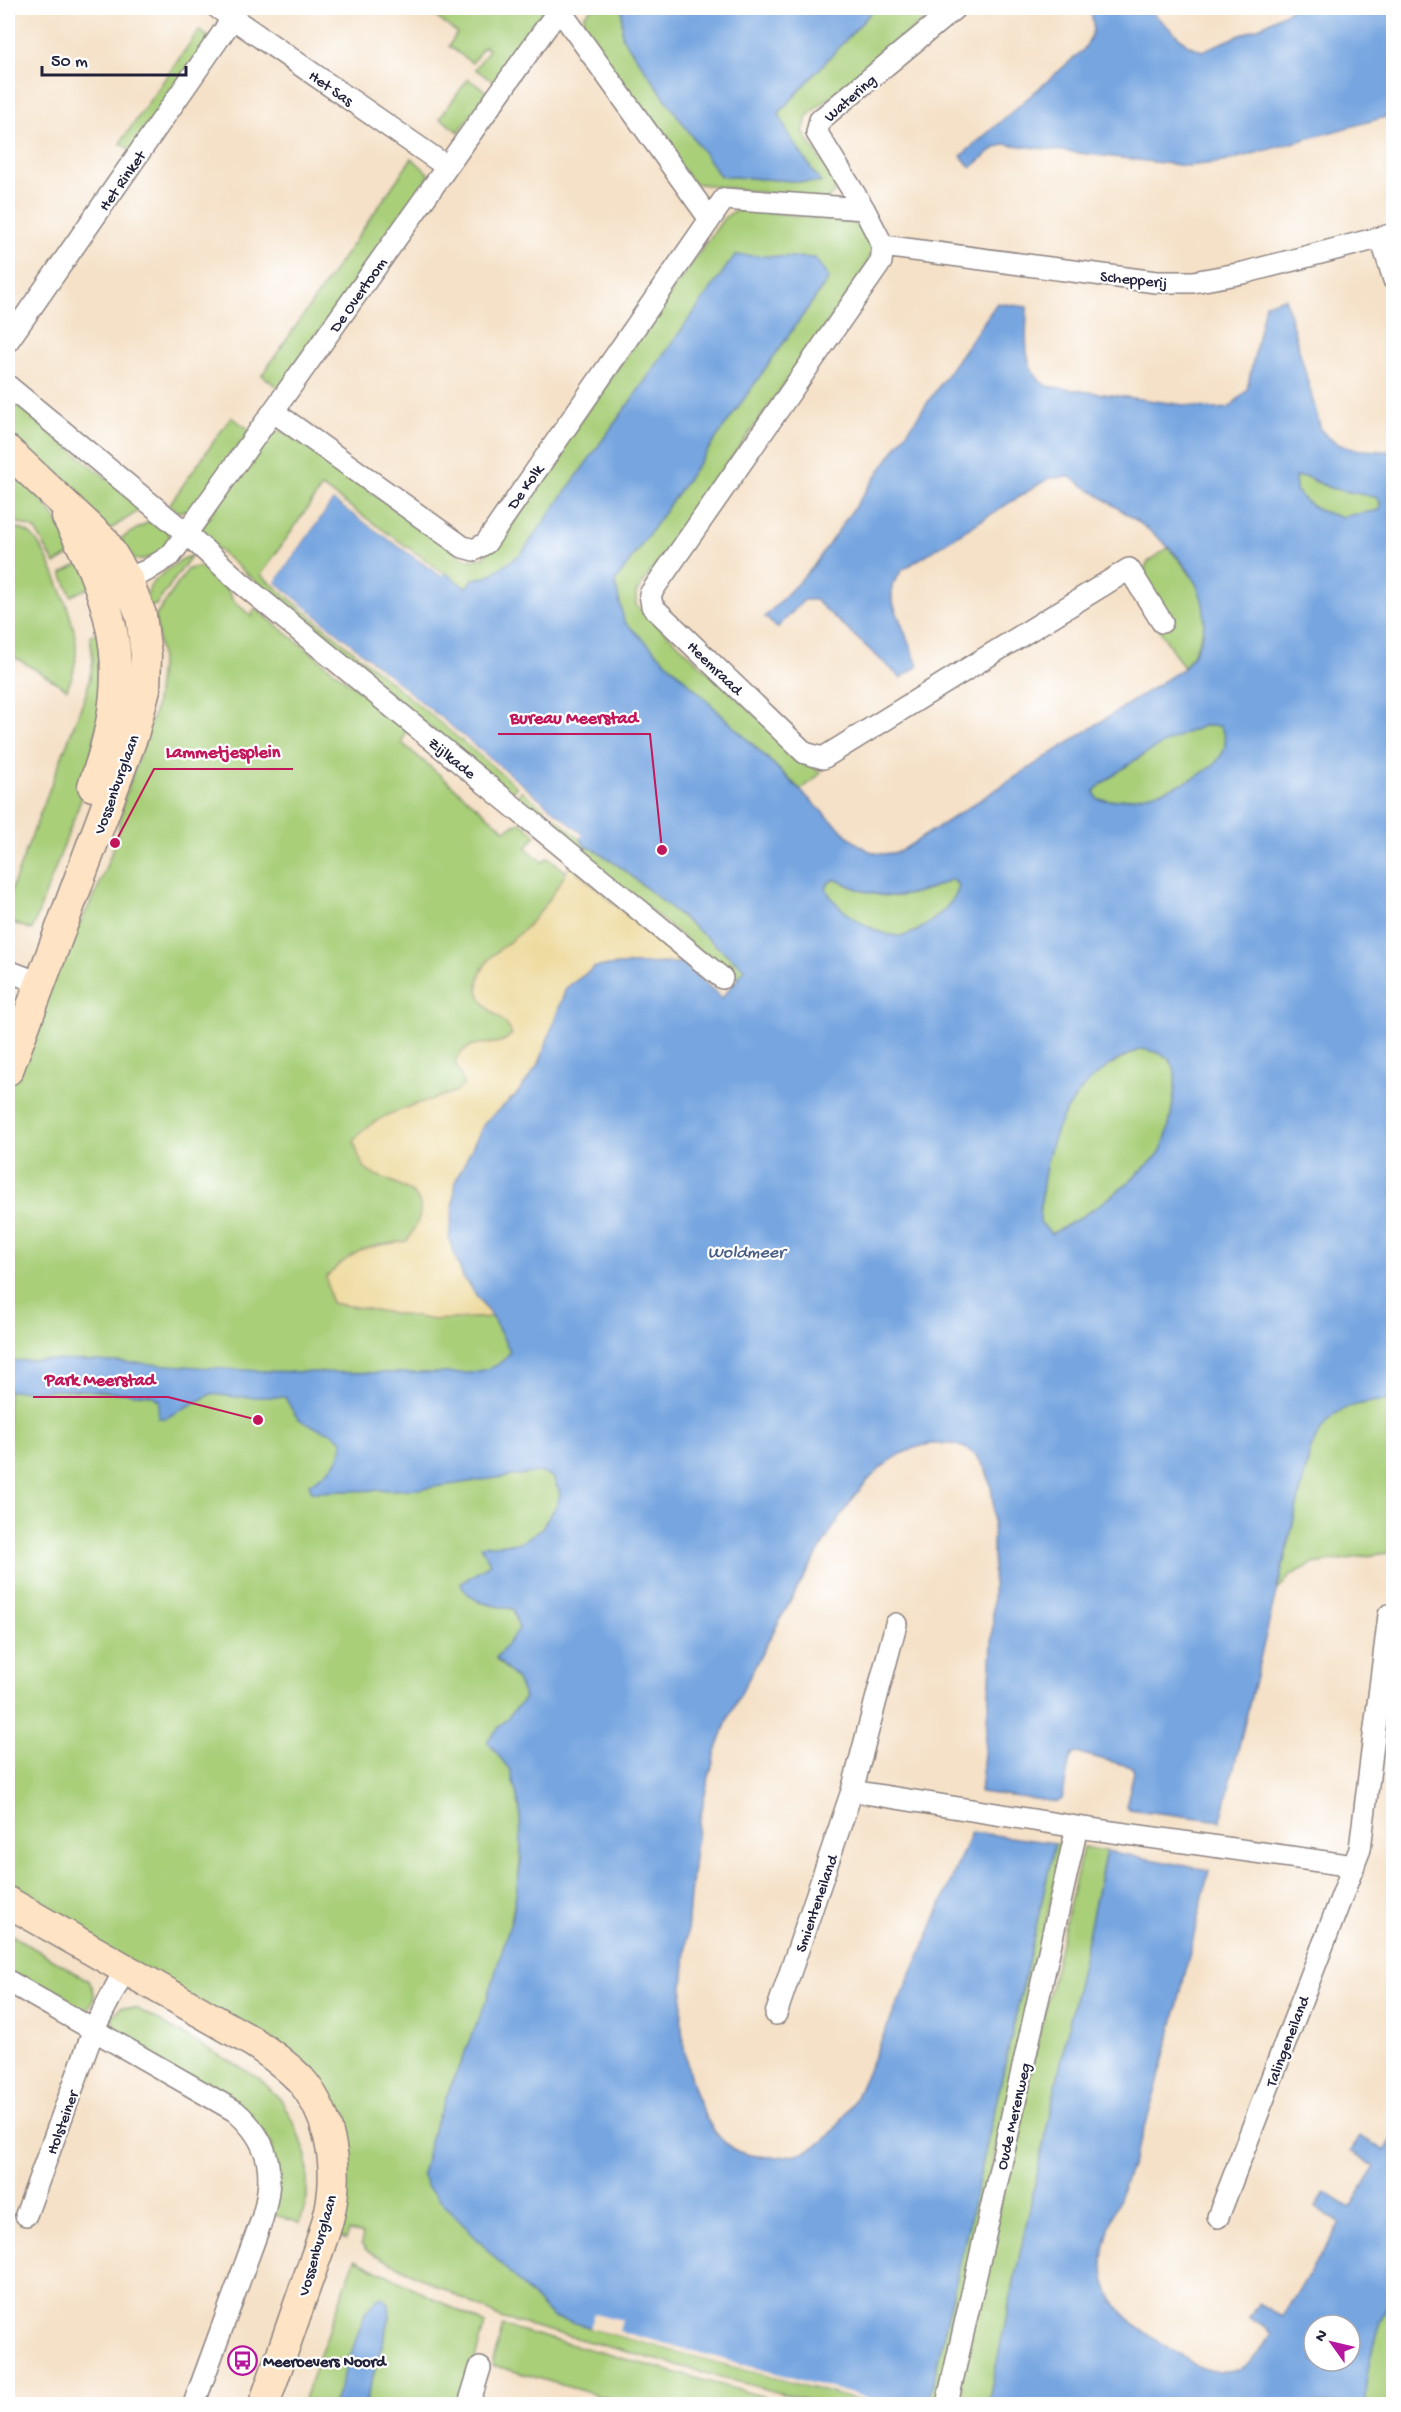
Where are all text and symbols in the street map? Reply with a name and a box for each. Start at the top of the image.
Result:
scale bar [42,39,186,77]
text: 50 m [51,52,88,73]
street label: Het Sas [304,68,357,113]
street label: Watering [821,72,881,128]
street label: Het Rinket [96,147,152,216]
street label: De Overtoom [326,254,393,338]
street label: Schepperij [1099,269,1168,294]
street label: De Kolk [504,460,550,515]
street label: Heemraad [682,638,746,702]
callout: Bureau Meerstad [498,698,650,734]
text: Bureau Meerstad [509,709,640,730]
street label: Vossenburglaan [91,732,145,838]
callout: Lammetjesplein [154,733,293,769]
street label: Zijlkade [423,735,479,785]
text: Lammetjesplein [166,743,281,764]
water label: Woldmeer [708,1243,788,1264]
callout: Park Meerstad [33,1361,168,1397]
text: Park Meerstad [44,1371,158,1392]
street label: Smienteneiland [793,1851,844,1955]
street label: Talingeneiland [1263,1993,1316,2091]
street label: Oude Merenweg [994,2061,1037,2172]
street label: Holsteiner [44,2087,85,2158]
street label: Vossenburglaan [296,2193,343,2300]
north arrow [1302,2313,1362,2373]
text: N [1312,2326,1334,2346]
bus stop icon: Meeroevers Noord [226,2344,258,2376]
place label: Meeroevers Noord [263,2354,387,2373]

